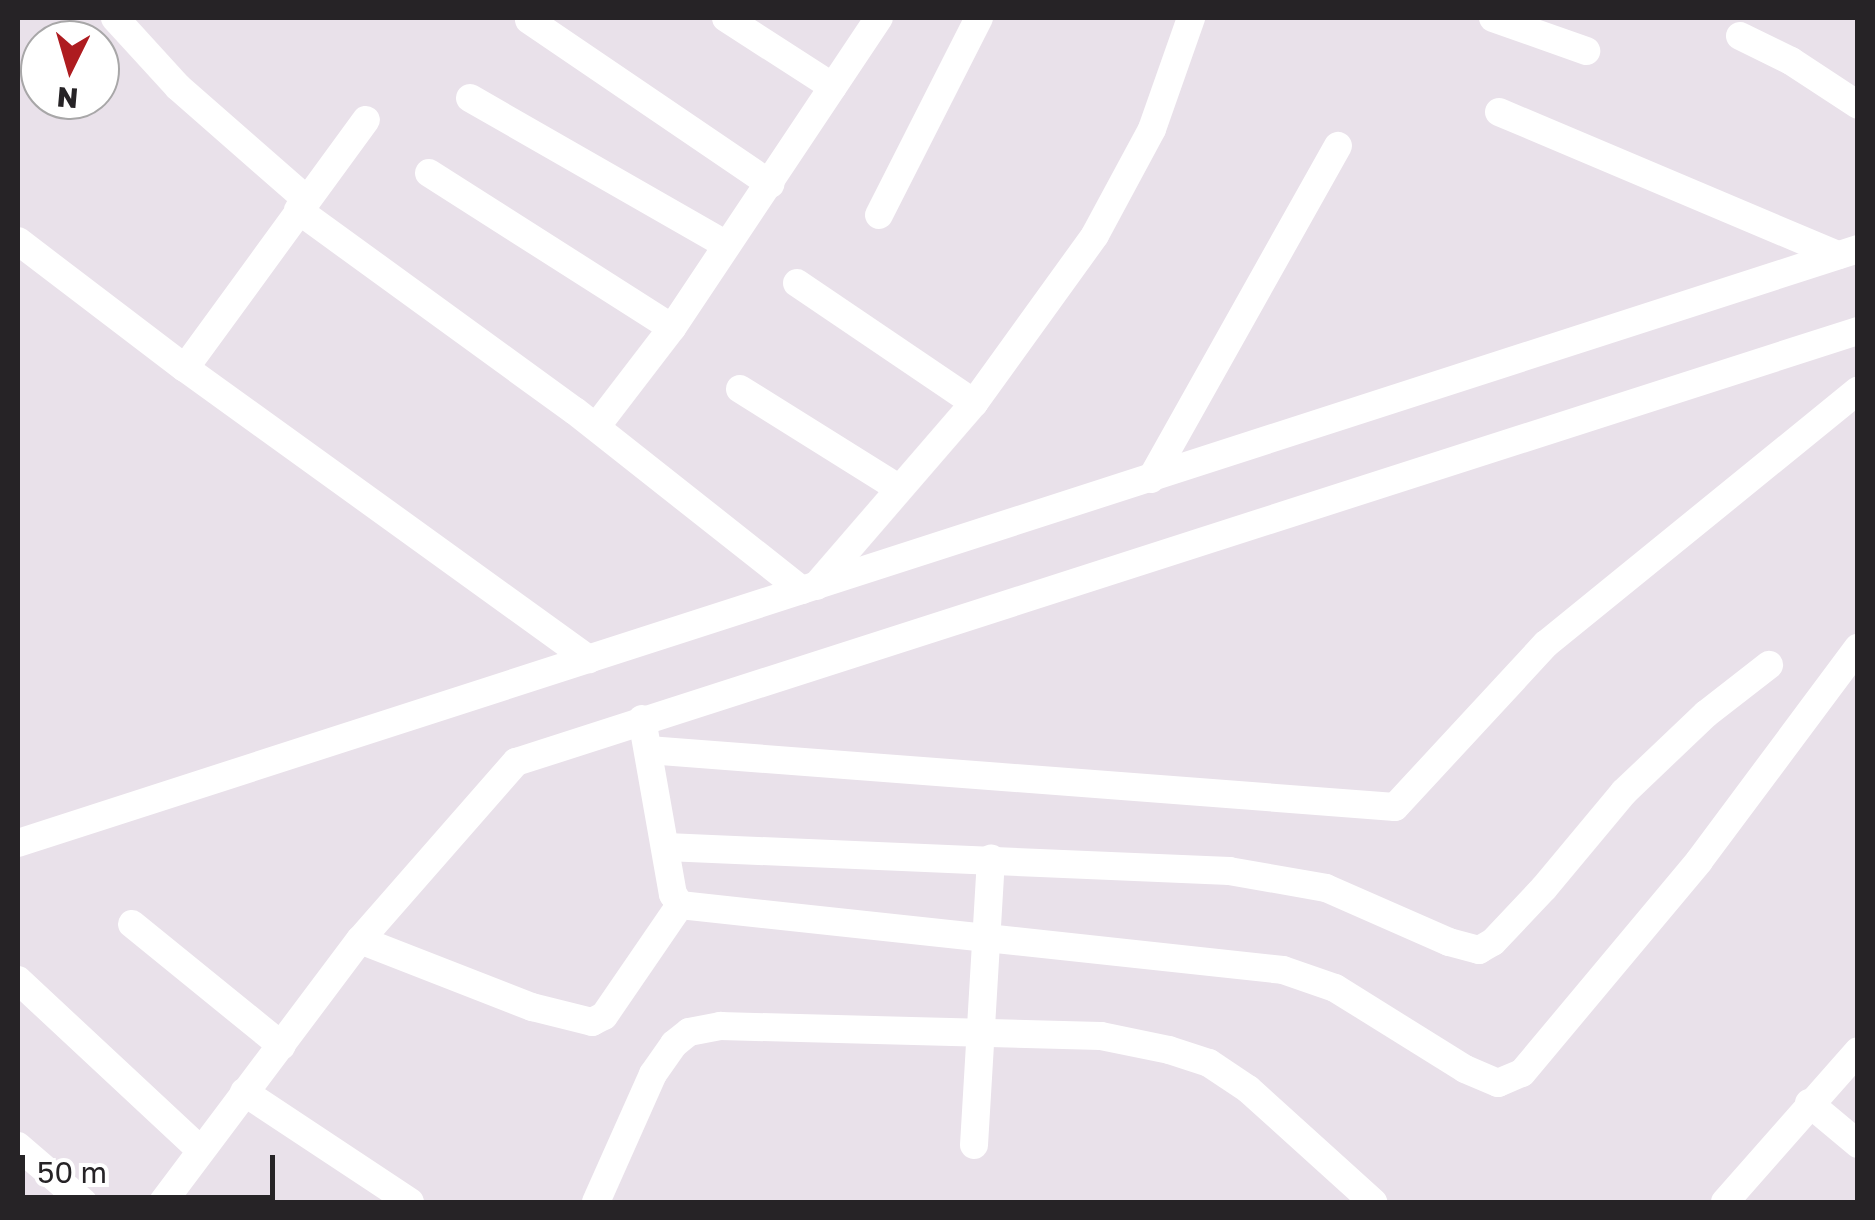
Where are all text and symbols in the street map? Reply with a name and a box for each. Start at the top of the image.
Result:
north arrow [20,20,120,120]
text: N [55,81,80,116]
scale bar [25,1135,280,1197]
text: 50 m [37,1154,107,1190]

